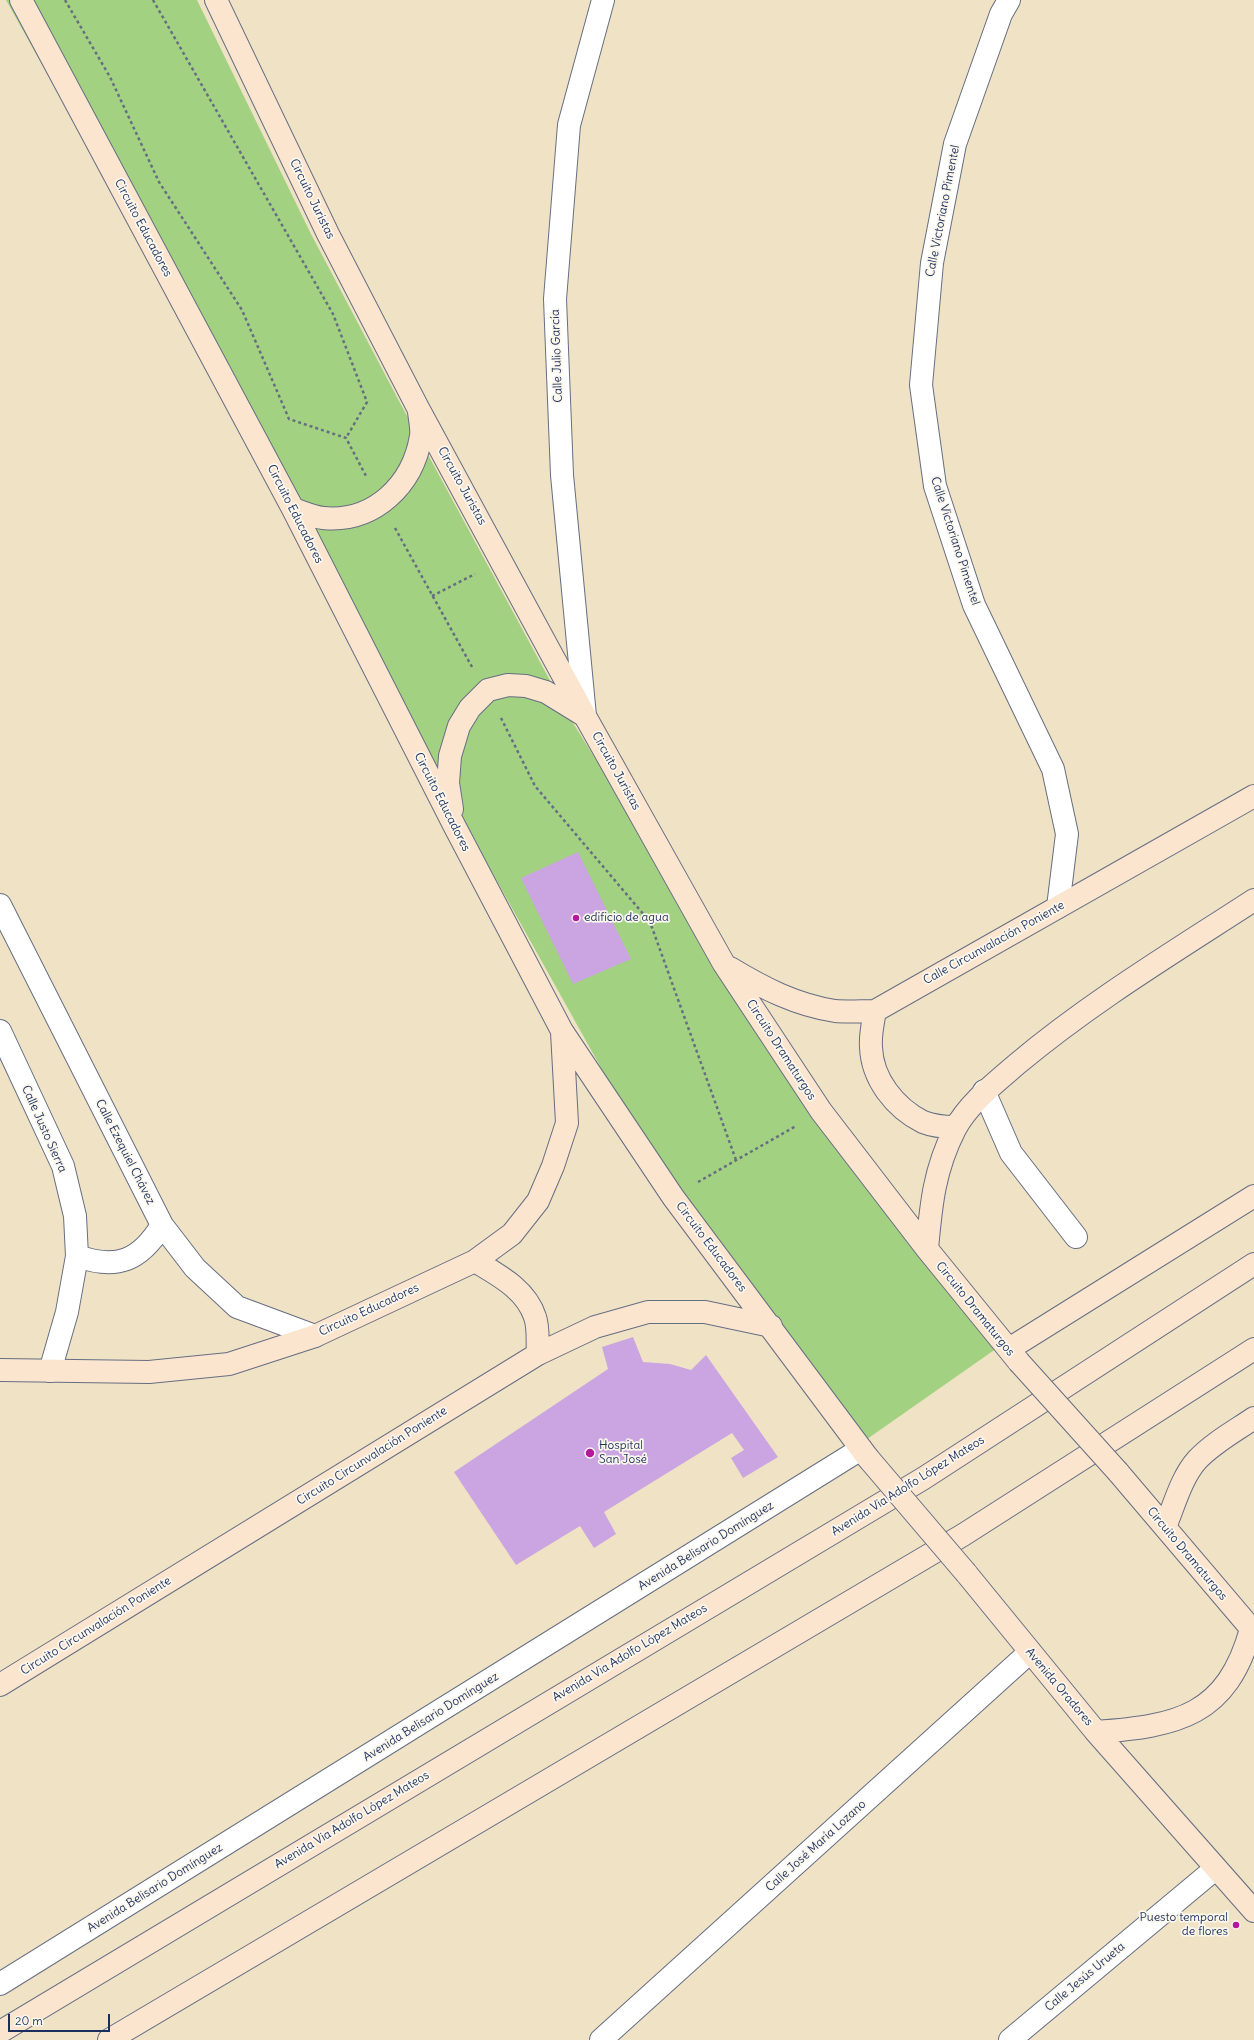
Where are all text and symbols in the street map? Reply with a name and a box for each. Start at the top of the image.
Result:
street label: Calle Victoriano Pimentel [923,144,963,278]
street label: Circuito Juristas [286,157,338,241]
street label: Circuito Educadores [111,177,175,279]
street label: Calle Julio García [548,309,566,403]
street label: Circuito Juristas [435,444,489,528]
street label: Circuito Educadores [264,462,326,566]
street label: Calle Victoriano Pimentel [927,475,983,607]
street label: Circuito Juristas [589,729,643,813]
street label: Circuito Educadores [411,750,473,854]
street label: Calle Circunvalación Poniente [921,898,1067,988]
place label: edificio de agua [584,911,669,925]
marker: edificio de agua [571,913,581,923]
street label: Circuito Dramaturgos [743,997,819,1103]
street label: Calle Justo Sierra [18,1083,70,1175]
street label: Calle Ezequiel Chávez [92,1097,158,1207]
street label: Circuito Educadores [673,1199,749,1295]
street label: Circuito Dramaturgos [933,1259,1017,1359]
street label: Circuito Educadores [317,1280,421,1340]
street label: Circuito Circunvalación Poniente [294,1404,450,1508]
street label: Avenida Via Adolfo López Mateos [829,1433,987,1539]
place label: Hospital San José [599,1439,647,1467]
marker: Hospital San José [584,1447,596,1459]
street label: Avenida Belisario Domínguez [636,1498,776,1594]
street label: Circuito Dramaturgos [1144,1505,1230,1603]
street label: Circuito Circunvalación Poniente [18,1574,174,1678]
street label: Avenida Via Adolfo López Mateos [550,1601,710,1705]
street label: Avenida Oradores [1022,1645,1096,1729]
street label: Avenida Belisario Domínguez [361,1669,501,1765]
street label: Avenida Via Adolfo López Mateos [272,1768,432,1872]
street label: Calle José María Lozano [763,1797,869,1895]
street label: Avenida Belisario Domínguez [85,1840,225,1936]
place label: Puesto temporal de flores [1139,1911,1228,1939]
marker: Puesto temporal de flores [1231,1920,1241,1930]
street label: Calle Jesús Urueta [1042,1939,1128,2015]
scale bar [10,2006,112,2032]
text: 20 m [15,2013,43,2028]

